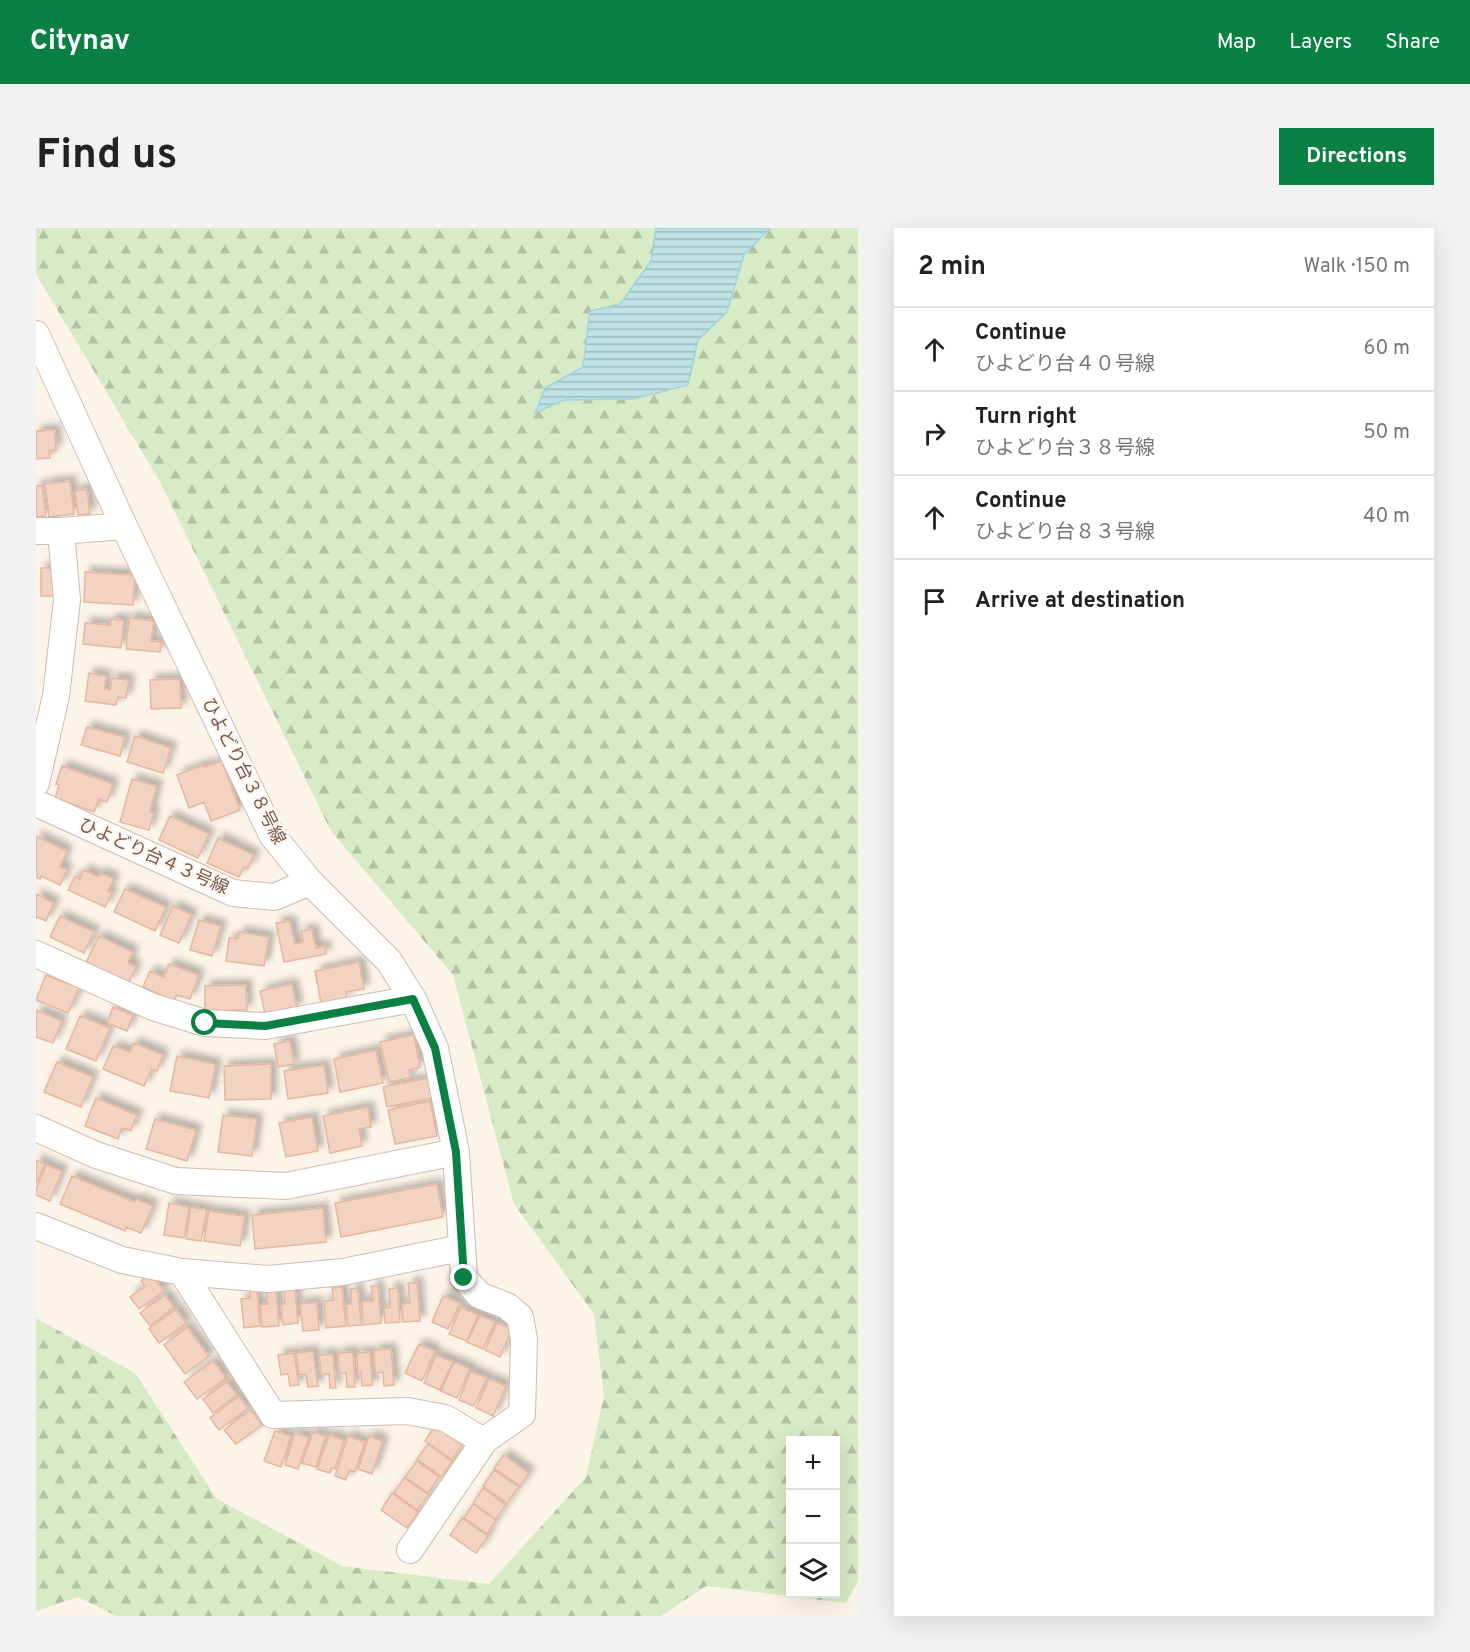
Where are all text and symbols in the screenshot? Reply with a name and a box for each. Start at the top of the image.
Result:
text: Citynav [30,24,130,60]
text: Map [1217,29,1256,56]
text: Layers [1289,29,1352,56]
text: Share [1385,29,1440,56]
button: Directions [1279,128,1434,185]
text: Find us [36,130,177,183]
text: 2 min [918,251,986,284]
text: Walk · 150 m [1304,254,1410,280]
text: Continue [975,320,1066,347]
icon: ahead [918,333,951,366]
text: 60 m [1364,336,1410,362]
text: ひよどり台４０号線 [975,352,1155,378]
text: Turn right [975,404,1077,431]
icon: right [918,417,951,450]
text: 50 m [1363,420,1410,446]
text: ひよどり台３８号線 [975,436,1155,462]
text: Continue [975,488,1066,515]
icon: ahead [918,501,951,534]
text: 40 m [1363,504,1410,530]
text: ひよどり台８３号線 [975,520,1155,546]
icon: arrive [918,585,951,618]
text: Arrive at destination [975,588,1185,615]
street label: ひよどり台３８号線 [196,694,290,849]
street label: ひよどり台４３号線 [75,814,232,901]
route start [191,1009,217,1035]
route end [450,1264,476,1290]
map controls [786,1436,840,1598]
button: + [786,1436,840,1490]
button: − [786,1490,840,1544]
button: layers [786,1544,840,1598]

